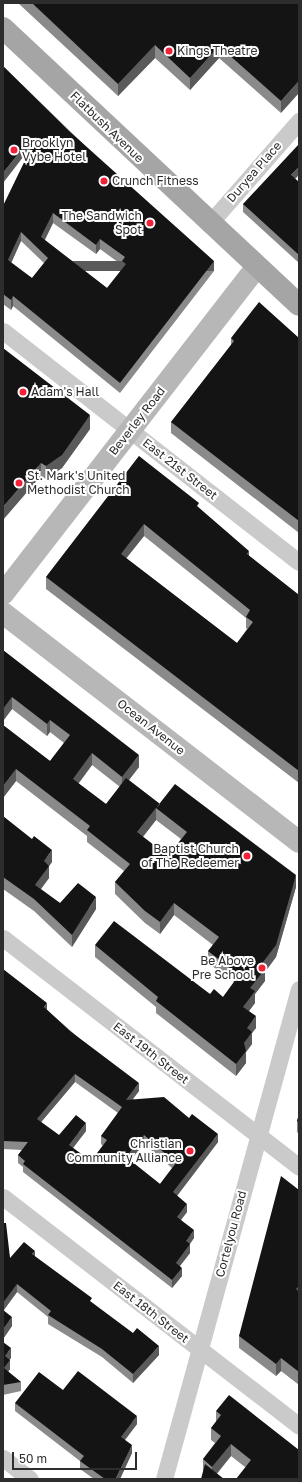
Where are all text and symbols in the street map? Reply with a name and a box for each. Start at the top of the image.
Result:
place label: Kings Theatre [177,44,257,58]
marker: Kings Theatre [164,46,174,56]
street label: Flatbush Avenue [67,88,147,166]
place label: Brooklyn Vybe Hotel [22,136,86,164]
street label: Duryea Place [224,139,284,205]
marker: Brooklyn Vybe Hotel [9,145,19,155]
place label: Crunch Fitness [112,174,199,188]
marker: Crunch Fitness [99,176,109,186]
place label: The Sandwich Spot [61,209,142,237]
marker: The Sandwich Spot [145,218,155,228]
street label: Beverley Road [106,384,168,458]
place label: Adam's Hall [31,385,99,399]
marker: Adam's Hall [18,387,28,397]
street label: East 21st Street [140,435,220,503]
place label: St. Mark's United Methodist Church [27,469,130,497]
marker: St. Mark's United Methodist Church [14,478,24,488]
street label: Ocean Avenue [114,696,188,758]
place label: Baptist Church of The Redeemer [141,842,239,870]
marker: Baptist Church of The Redeemer [242,851,252,861]
place label: Be Above Pre School [192,954,254,982]
marker: Be Above Pre School [257,963,267,973]
street label: East 19th Street [110,1019,192,1087]
place label: Christian Community Alliance [66,1137,182,1165]
marker: Christian Community Alliance [185,1146,195,1156]
street label: Cortelyou Road [213,1189,249,1279]
street label: East 18th Street [110,1278,192,1346]
scale bar [14,1444,139,1470]
text: 50 m [19,1451,47,1466]

